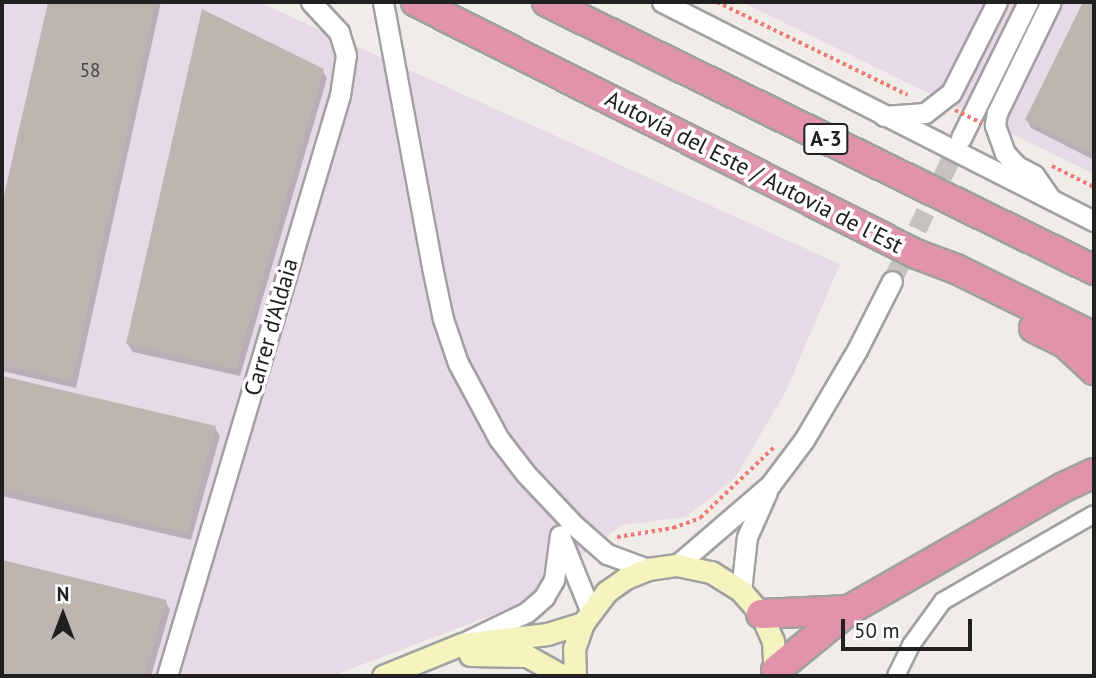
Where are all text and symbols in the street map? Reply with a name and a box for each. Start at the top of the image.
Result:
house number: 58 [80,60,100,82]
street label: Autovía del Este / Autovia de l'Est [600,85,908,259]
road number: A-3 [803,122,849,156]
street label: Carrer d'Aldaia [238,255,304,399]
north arrow [28,580,98,650]
text: N [57,582,69,606]
scale bar [844,604,975,648]
text: 50 m [854,617,900,644]

